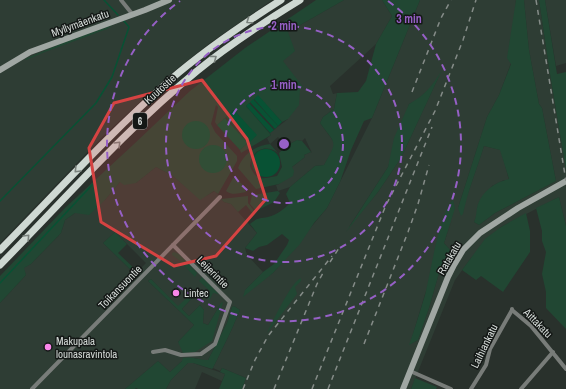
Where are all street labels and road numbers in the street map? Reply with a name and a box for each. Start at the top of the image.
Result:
street label: Myllymäenkatu [49,6,111,40]
street label: Kuutostie [141,71,179,107]
road number: 6 [133,113,147,129]
street label: Ratakatu [434,239,464,277]
street label: Leijerintie [194,253,232,291]
street label: Toikansuontie [95,262,145,312]
street label: Aittakatu [520,305,555,341]
street label: Laihiankatu [467,322,501,370]

